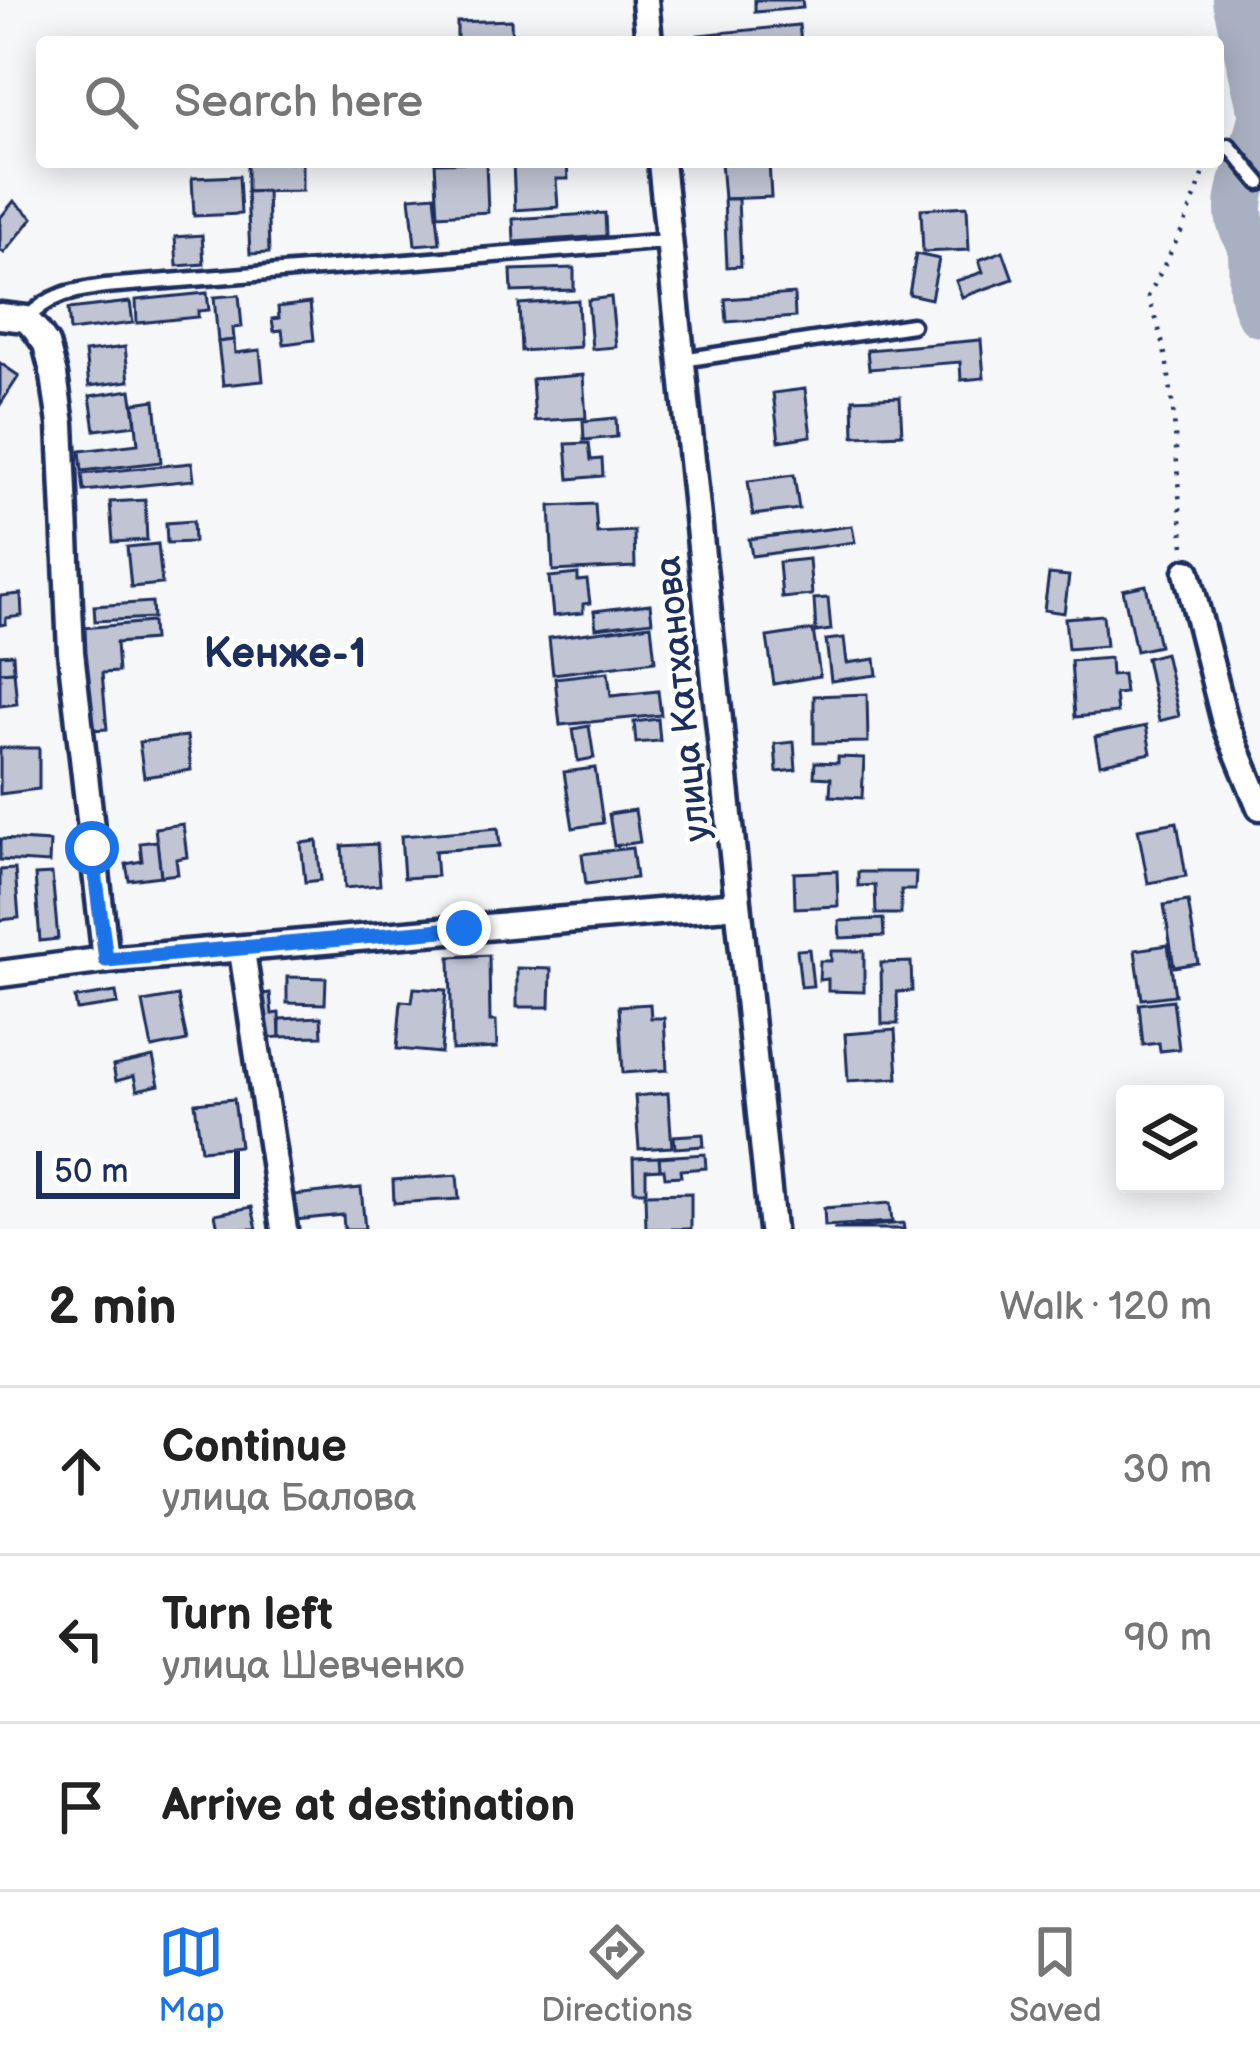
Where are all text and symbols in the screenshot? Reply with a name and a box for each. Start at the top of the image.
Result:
search box [36,36,1224,168]
icon: search [78,69,144,135]
text: Search here [174,75,423,130]
street label: улица Катханова [647,554,720,844]
district label: Кенже-1 [203,629,367,680]
route start [65,821,119,875]
route end [437,901,491,955]
map controls [1116,1085,1224,1193]
button: layers [1116,1085,1224,1193]
scale bar [36,1145,240,1198]
text: 50 m [54,1152,129,1192]
text: 2 min [48,1277,177,1338]
text: Walk · 120 m [1000,1284,1212,1331]
text: Continue [162,1420,347,1475]
icon: ahead [48,1438,114,1504]
text: 30 m [1122,1447,1212,1494]
text: улица Балова [162,1475,416,1522]
text: Turn left [162,1588,333,1643]
icon: left [48,1606,114,1672]
text: 90 m [1124,1615,1212,1662]
text: улица Шевченко [162,1643,465,1690]
icon: arrive [48,1774,114,1840]
text: Arrive at destination [162,1779,575,1834]
tab: Map [158,1919,225,2031]
tab: Directions [541,1919,693,2031]
tab: Saved [1009,1919,1102,2031]

